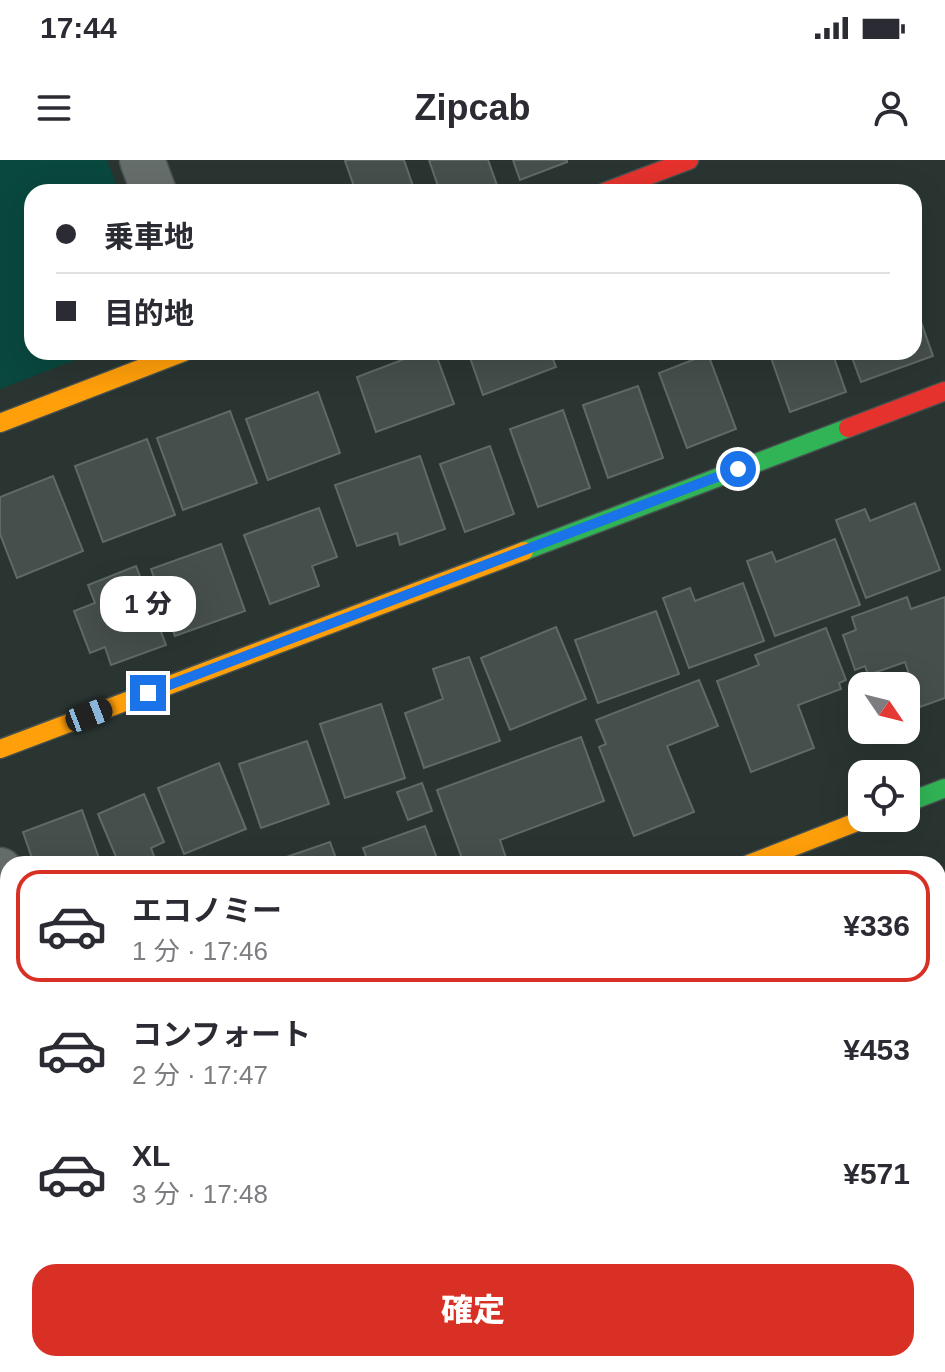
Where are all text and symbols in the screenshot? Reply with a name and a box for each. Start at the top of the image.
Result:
text: 17:44 [40,11,117,44]
icon: menu [32,86,76,130]
icon: person [869,86,913,130]
text: Zipcab [414,87,531,128]
text: 乗車地 [104,220,194,253]
text: 目的地 [104,297,194,330]
route start [720,451,756,487]
callout: 1 分 [100,577,196,633]
text: 1 分 [124,589,172,619]
north arrow [848,672,920,744]
map controls [848,672,920,832]
route end [130,675,166,711]
car [62,695,116,735]
button: locate [848,760,920,832]
icon: car [36,890,108,962]
text: エコノミー [132,894,282,927]
text: ¥336 [843,909,910,942]
text: 1 分 · 17:46 [132,936,268,966]
icon: car [36,1014,108,1086]
text: コンフォート [132,1018,311,1051]
text: ¥453 [843,1033,910,1066]
text: 2 分 · 17:47 [132,1060,268,1090]
icon: car [36,1138,108,1210]
text: XL [132,1139,170,1172]
text: ¥571 [843,1157,910,1190]
text: 3 分 · 17:48 [132,1179,268,1209]
button: 確定 [32,1264,914,1356]

